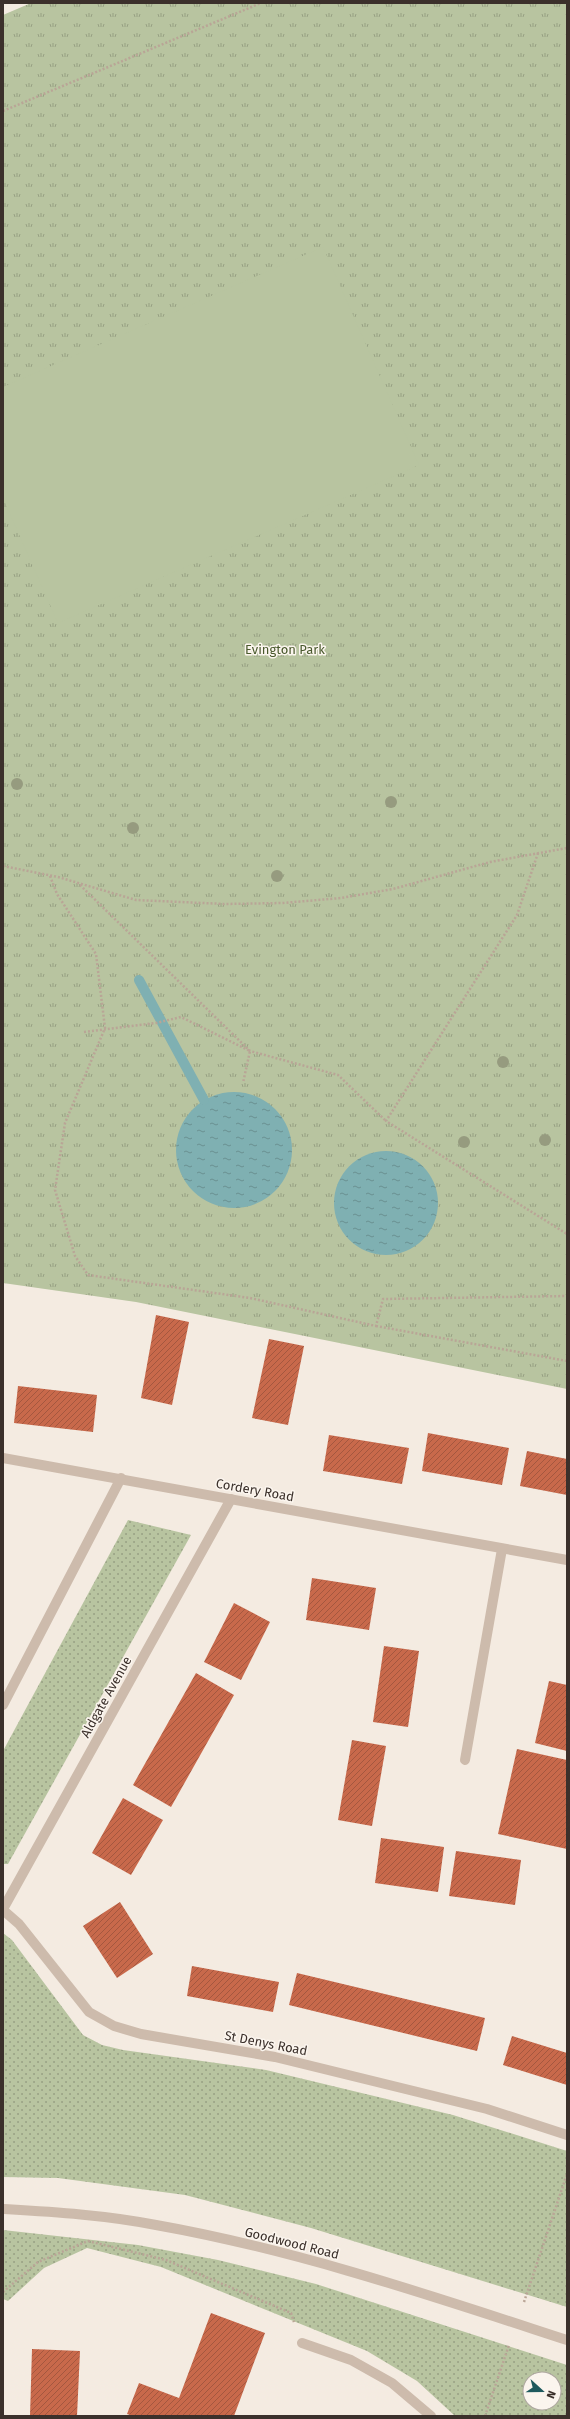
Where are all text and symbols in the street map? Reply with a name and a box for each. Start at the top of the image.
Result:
park label: Evington Park [245,642,325,657]
street label: Cordery Road [215,1476,295,1504]
street label: Aldgate Avenue [77,1654,135,1740]
street label: St Denys Road [223,2028,309,2058]
street label: Goodwood Road [243,2224,341,2262]
north arrow [522,2371,562,2411]
text: N [543,2389,558,2400]

